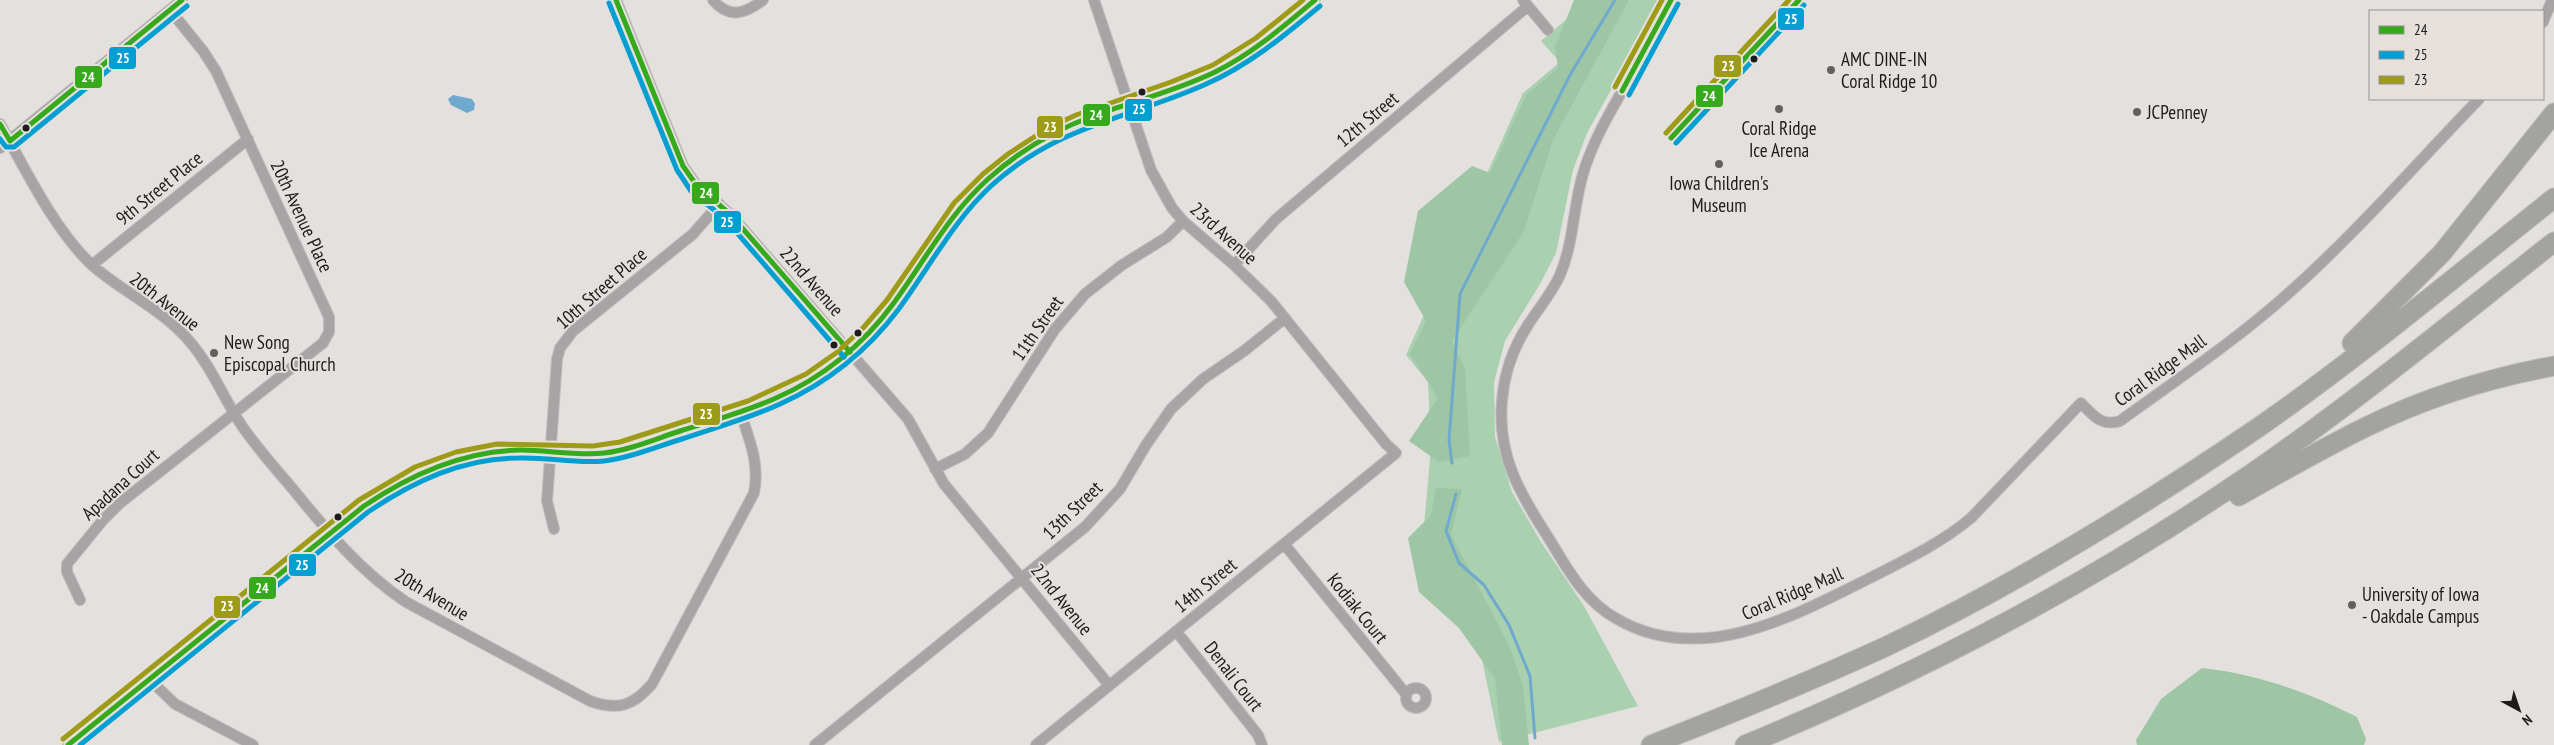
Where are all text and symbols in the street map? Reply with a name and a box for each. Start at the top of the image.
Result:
line badge: 25 [1777,7,1805,31]
text: 25 [1784,10,1798,28]
legend [2369,10,2544,100]
text: 24 [2414,20,2428,39]
text: 25 [2414,45,2428,64]
line badge: 25 [108,46,137,70]
place label: AMC DINE-IN Coral Ridge 10 [1841,47,1937,93]
text: 25 [116,49,130,67]
line badge: 23 [1713,54,1742,78]
unlabelled marker [1749,54,1759,64]
text: 23 [1721,57,1735,75]
marker: AMC DINE-IN Coral Ridge 10 [1825,64,1837,76]
line badge: 24 [74,65,103,89]
text: 24 [81,68,95,86]
text: 23 [2414,70,2428,89]
line badge: 24 [1695,84,1724,108]
street label: 12th Street [1331,86,1404,152]
unlabelled marker [1137,87,1147,97]
text: 24 [1702,87,1716,105]
line badge: 25 [1124,98,1153,122]
text: 25 [1132,100,1146,118]
place label: JCPenney [2146,100,2208,124]
line badge: 24 [1082,103,1111,127]
marker: Coral Ridge Ice Arena [1773,103,1785,115]
text: 24 [1089,106,1103,124]
marker: JCPenney [2131,106,2143,118]
line badge: 23 [1036,115,1064,139]
place label: Coral Ridge Ice Arena [1741,116,1817,162]
text: 23 [1043,118,1057,136]
unlabelled marker [21,123,31,133]
street label: 9th Street Place [111,146,207,230]
street label: 20th Avenue Place [266,156,339,276]
marker: Iowa Children's Museum [1713,158,1725,170]
place label: Iowa Children's Museum [1669,171,1769,217]
line badge: 24 [691,181,720,205]
text: 24 [699,184,713,202]
street label: 23rd Avenue [1185,197,1263,269]
line badge: 25 [713,210,742,234]
text: 25 [720,213,734,231]
street label: 22nd Avenue [775,241,849,321]
street label: 10th Street Place [550,242,652,334]
street label: 20th Avenue [125,266,205,336]
street label: 11th Street [1006,290,1069,365]
unlabelled marker [853,328,863,338]
street label: Coral Ridge Mall [2109,328,2211,411]
place label: New Song Episcopal Church [224,330,336,376]
unlabelled marker [829,340,839,350]
marker: New Song Episcopal Church [208,347,220,359]
line badge: 23 [692,402,721,426]
text: 23 [699,405,713,423]
street label: Apadana Court [76,442,164,525]
street label: 13th Street [1037,475,1108,544]
unlabelled marker [333,512,343,522]
street label: 14th Street [1169,552,1242,618]
line badge: 25 [288,553,317,577]
text: 25 [295,556,309,574]
street label: 22nd Avenue [1026,558,1098,640]
street label: Coral Ridge Mall [1738,561,1847,625]
street label: 20th Avenue [391,563,474,626]
street label: Kodiak Court [1322,568,1394,648]
line badge: 24 [248,576,277,600]
text: 24 [255,579,269,597]
place label: University of Iowa - Oakdale Campus [2362,582,2479,628]
line badge: 23 [213,595,241,619]
text: 23 [220,597,234,615]
marker: University of Iowa - Oakdale Campus [2346,599,2358,611]
street label: Denali Court [1199,636,1269,716]
north arrow [2494,685,2544,735]
text: N [2519,711,2536,729]

